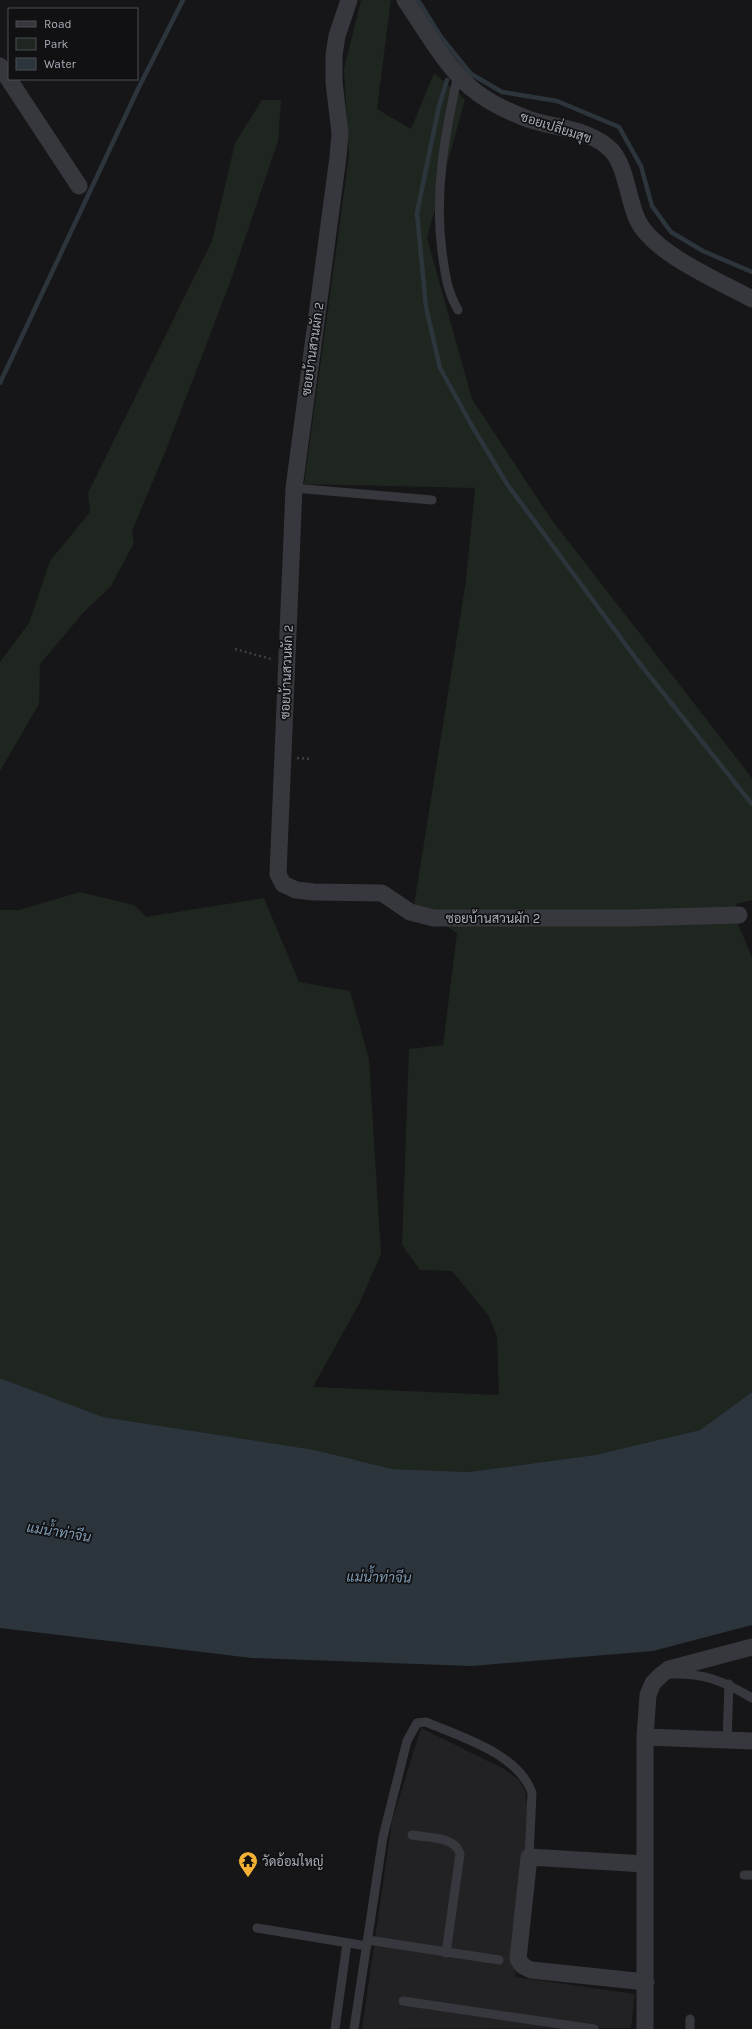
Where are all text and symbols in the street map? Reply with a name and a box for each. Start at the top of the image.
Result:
legend [8,8,138,80]
text: Road [44,17,72,31]
text: Park [44,37,69,51]
text: Water [44,57,77,71]
street label: ซอยเปลี่ยมสุข [518,104,595,148]
street label: ซอยบ้านสวนผัก 2 [296,301,327,397]
street label: ซอยบ้านสวนผัก 2 [275,624,296,720]
street label: ซอยบ้านสวนผัก 2 [446,909,540,926]
water label: แม่น้ำท่าจีน [25,1515,93,1546]
water label: แม่น้ำท่าจีน [346,1564,412,1587]
temple icon: วัดอ้อมใหญ่ [237,1850,259,1878]
place label: วัดอ้อมใหญ่ [262,1852,324,1870]

